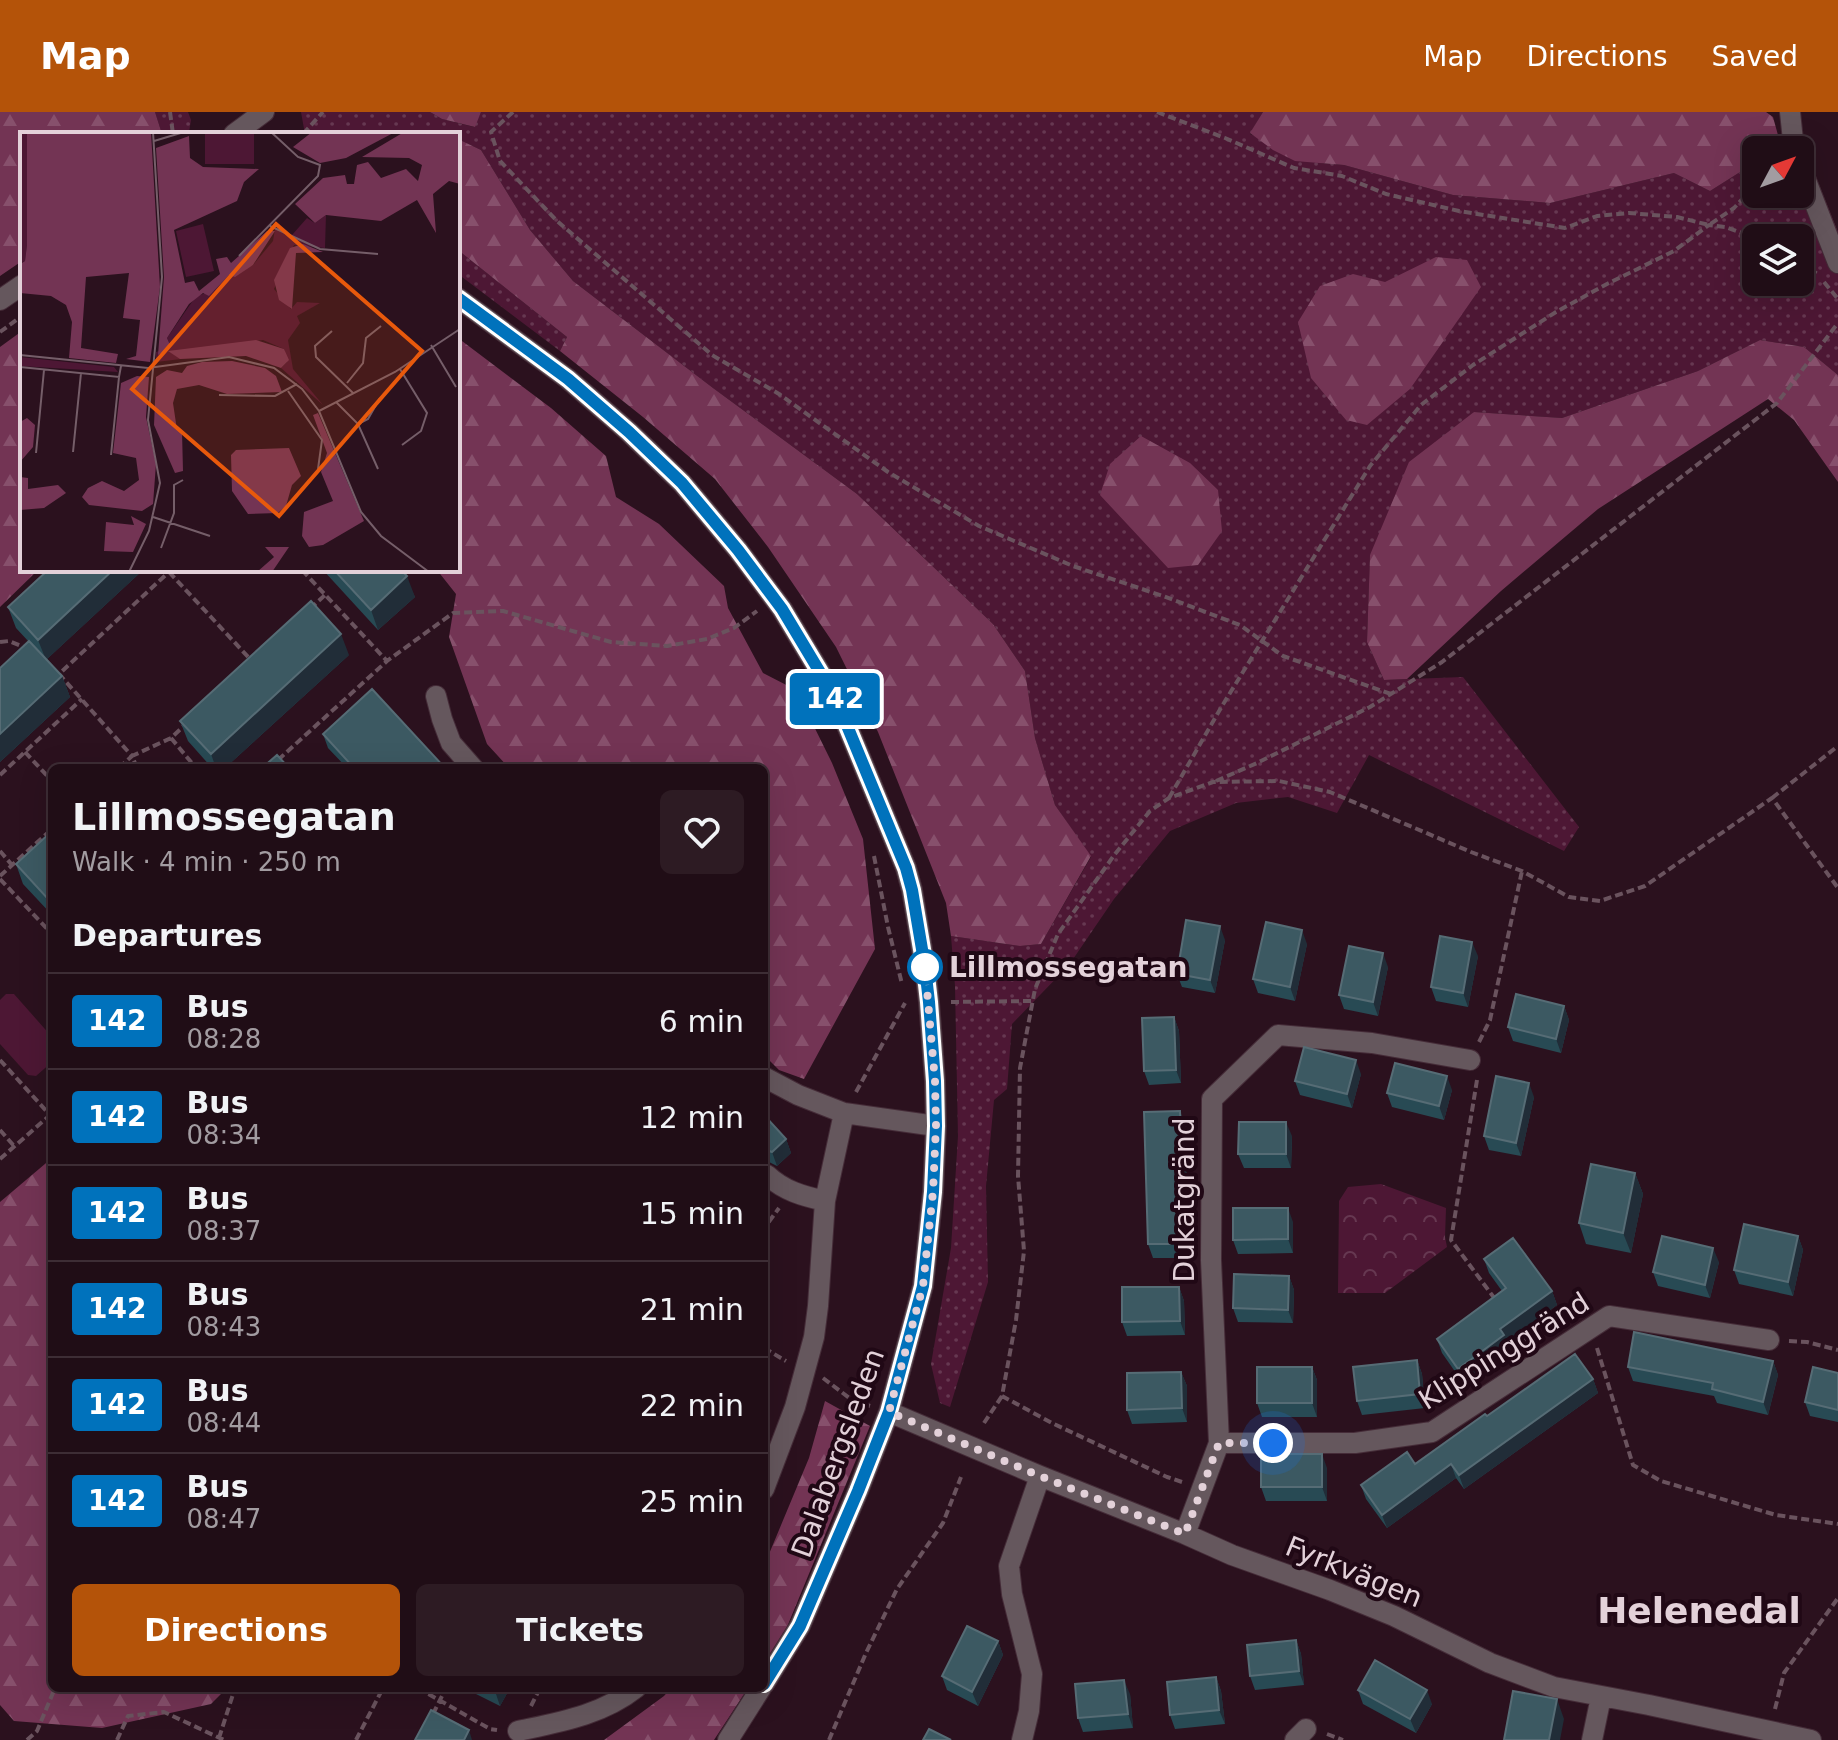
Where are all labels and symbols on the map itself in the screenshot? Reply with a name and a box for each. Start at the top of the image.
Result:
inset map [20,132,460,572]
north arrow [1742,136,1814,208]
line badge: 142 [789,673,881,725]
marker: Lillmossegatan [908,950,942,984]
place label: Lillmossegatan [949,951,1188,984]
street label: Dukatgränd [1168,1117,1201,1283]
street label: Klippinggränd [1413,1285,1595,1417]
street label: Dalabergsleden [785,1344,891,1562]
your location [1253,1423,1293,1463]
street label: Fyrkvägen [1281,1530,1427,1614]
district label: Helenedal [1597,1590,1801,1631]

